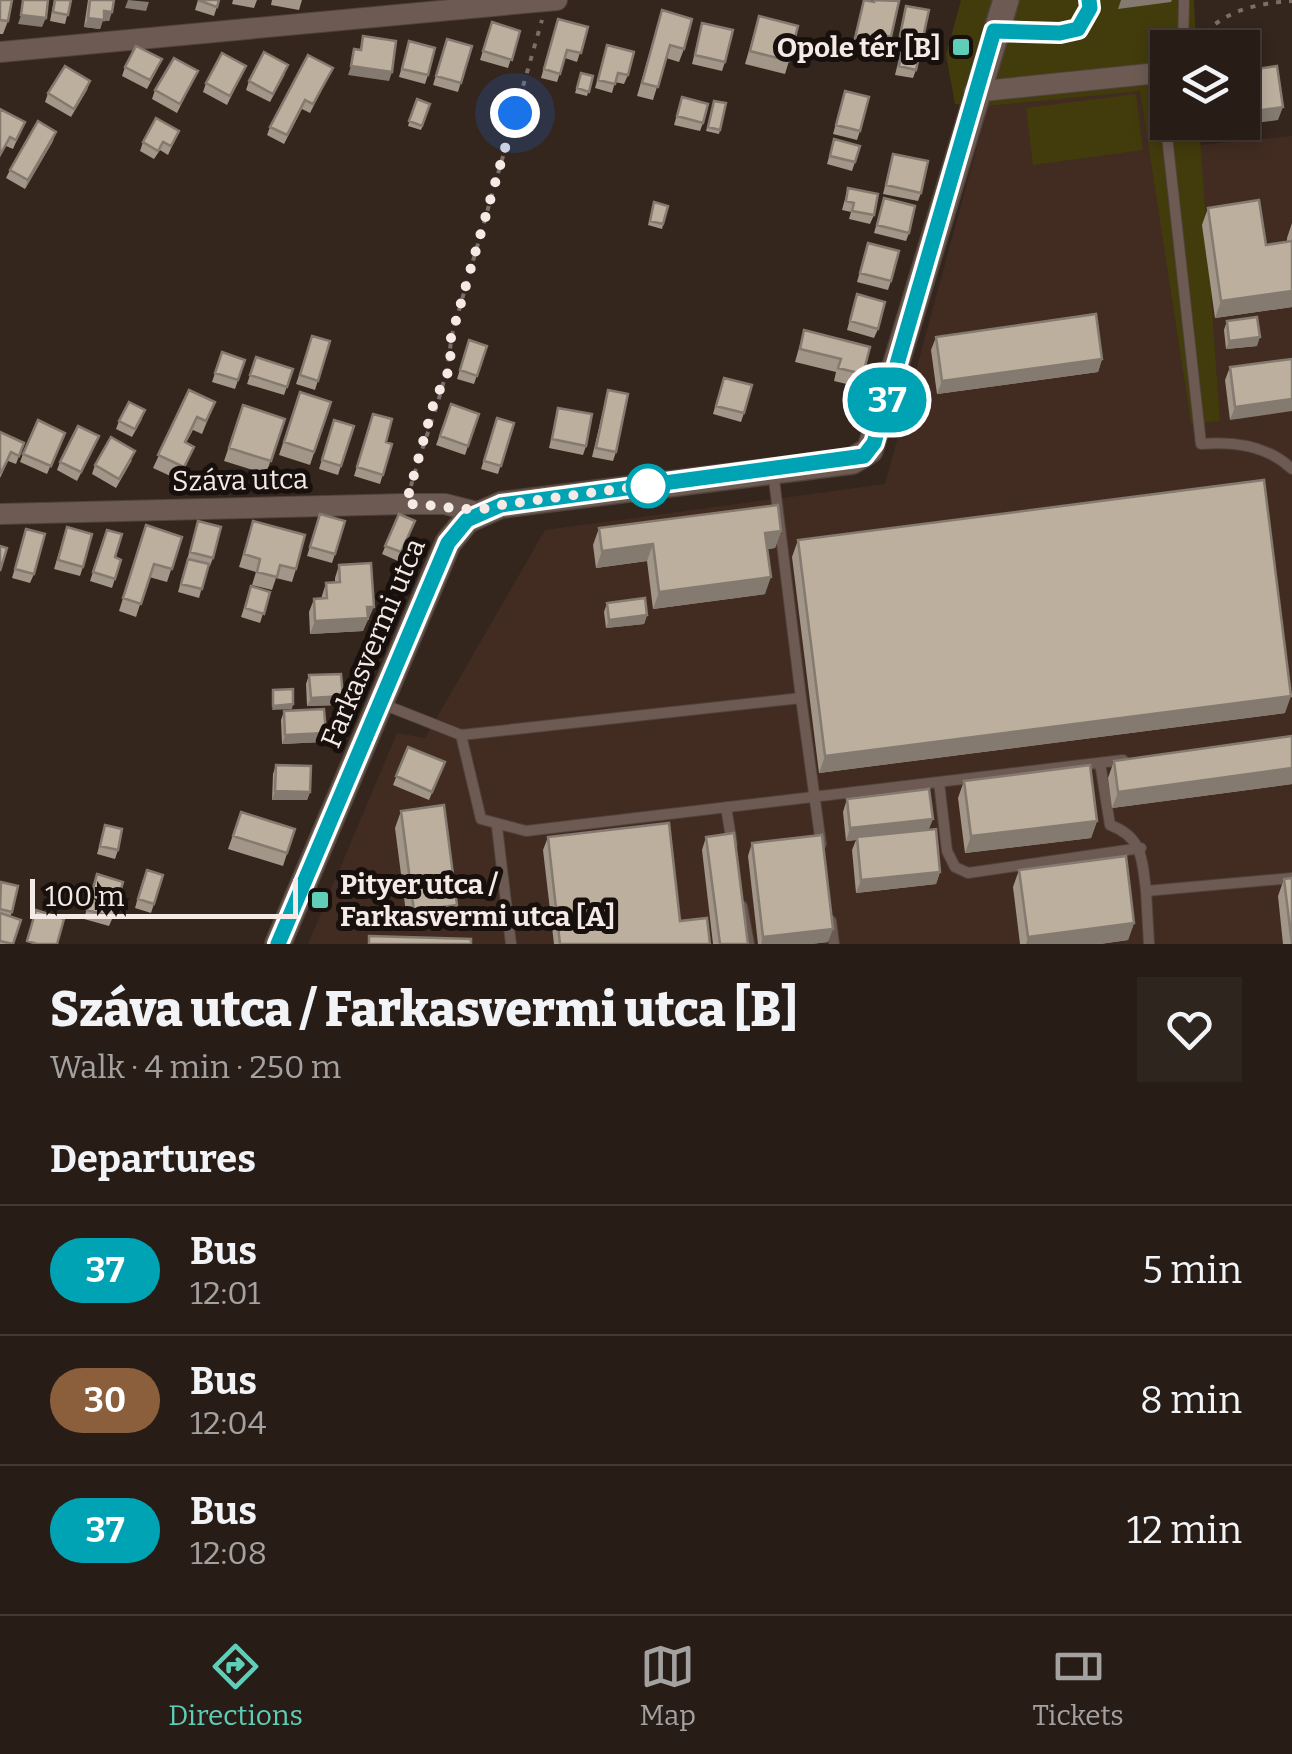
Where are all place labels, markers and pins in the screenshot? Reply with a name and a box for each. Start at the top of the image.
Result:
place label: Opole tér [B] [777,31,941,64]
marker: Opole tér [B] [950,36,972,58]
unlabelled marker [627,465,669,507]
place label: Pityer utca / Farkasvermi utca [A] [340,868,616,933]
marker: Pityer utca / Farkasvermi utca [A] [309,889,331,911]

